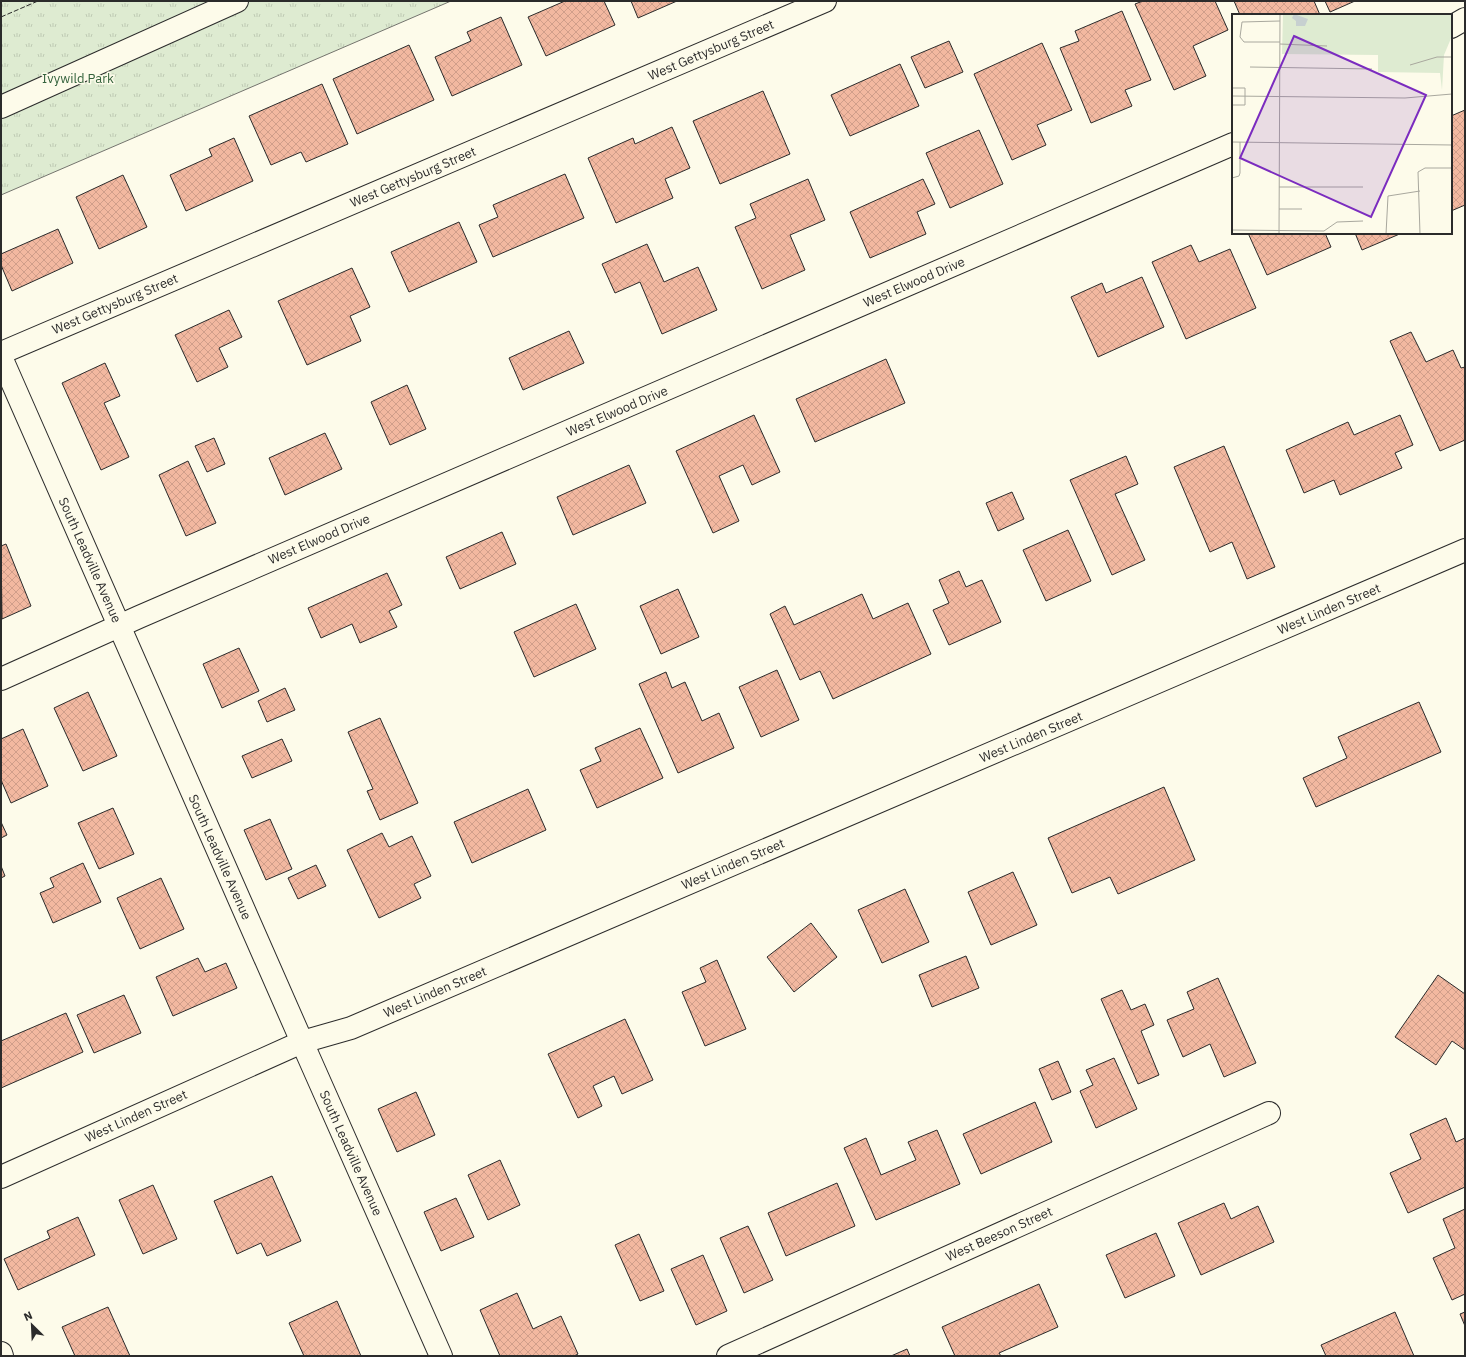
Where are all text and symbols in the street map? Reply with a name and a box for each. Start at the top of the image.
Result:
inset map [1232,14,1452,234]
street label: West Gettysburg Street [645,16,777,84]
park label: Ivywild Park [42,70,114,87]
street label: West Gettysburg Street [347,143,479,211]
street label: West Elwood Drive [861,253,967,311]
street label: West Gettysburg Street [49,270,181,338]
street label: West Elwood Drive [564,382,670,440]
street label: South Leadville Avenue [55,495,125,625]
street label: West Elwood Drive [266,510,372,568]
street label: West Linden Street [1275,580,1383,638]
street label: West Linden Street [977,708,1085,766]
street label: South Leadville Avenue [185,792,255,922]
street label: West Linden Street [679,835,787,893]
street label: West Linden Street [381,963,489,1021]
street label: West Linden Street [82,1086,190,1146]
street label: South Leadville Avenue [316,1088,386,1218]
street label: West Beeson Street [943,1203,1055,1265]
north arrow [12,1305,52,1345]
text: N [21,1308,34,1324]

